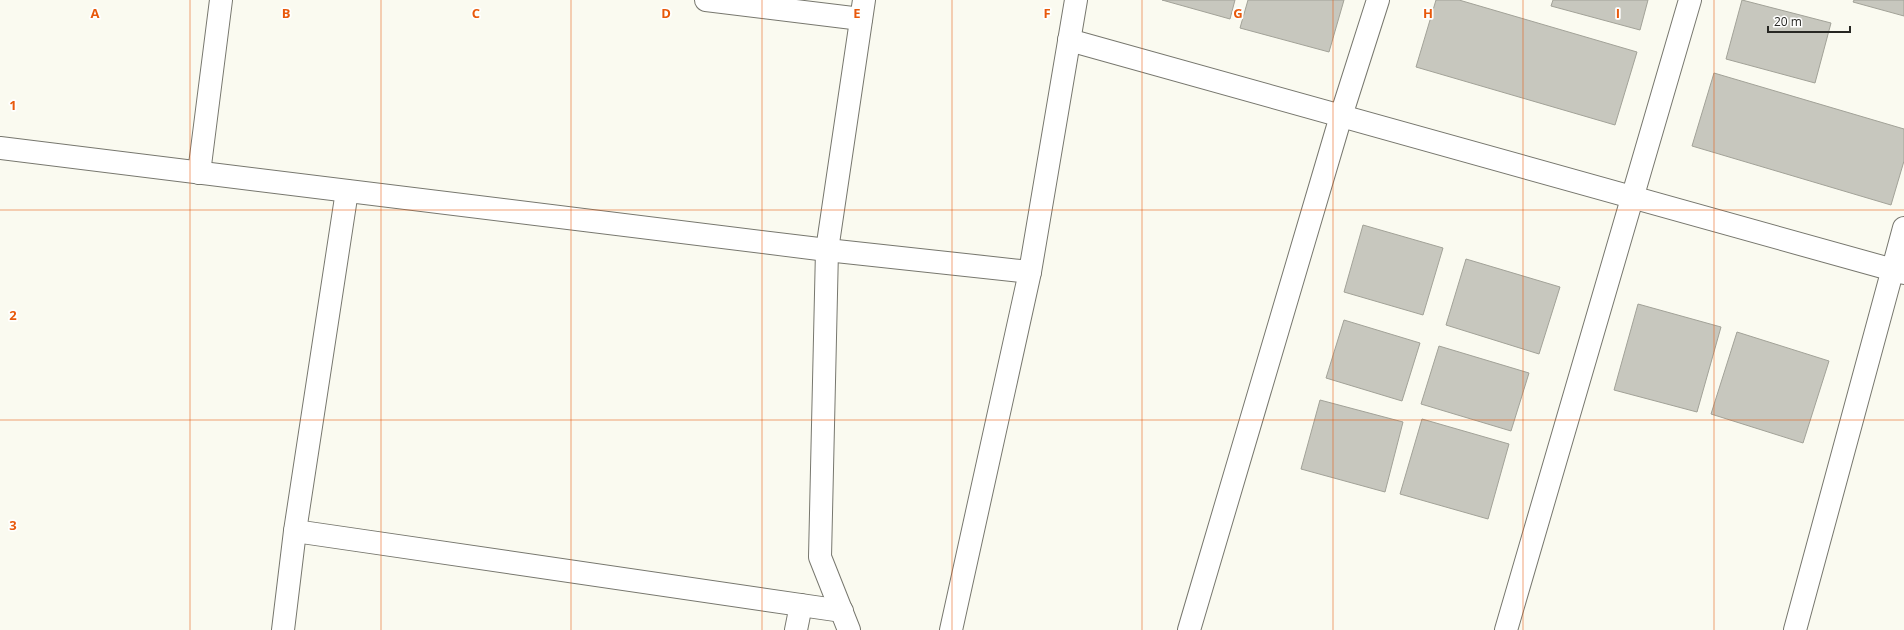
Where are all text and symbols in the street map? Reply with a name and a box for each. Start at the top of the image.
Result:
text: A [91,4,100,22]
text: B [282,4,291,22]
text: C [472,4,480,22]
text: D [661,4,671,22]
text: E [853,4,861,22]
text: F [1043,4,1051,22]
text: G [1233,4,1243,22]
text: H [1423,4,1433,22]
text: I [1616,4,1620,22]
scale bar [1768,8,1850,34]
text: 20 m [1774,13,1802,30]
text: 1 [9,96,17,114]
text: 2 [9,306,17,324]
text: 3 [9,516,17,534]

